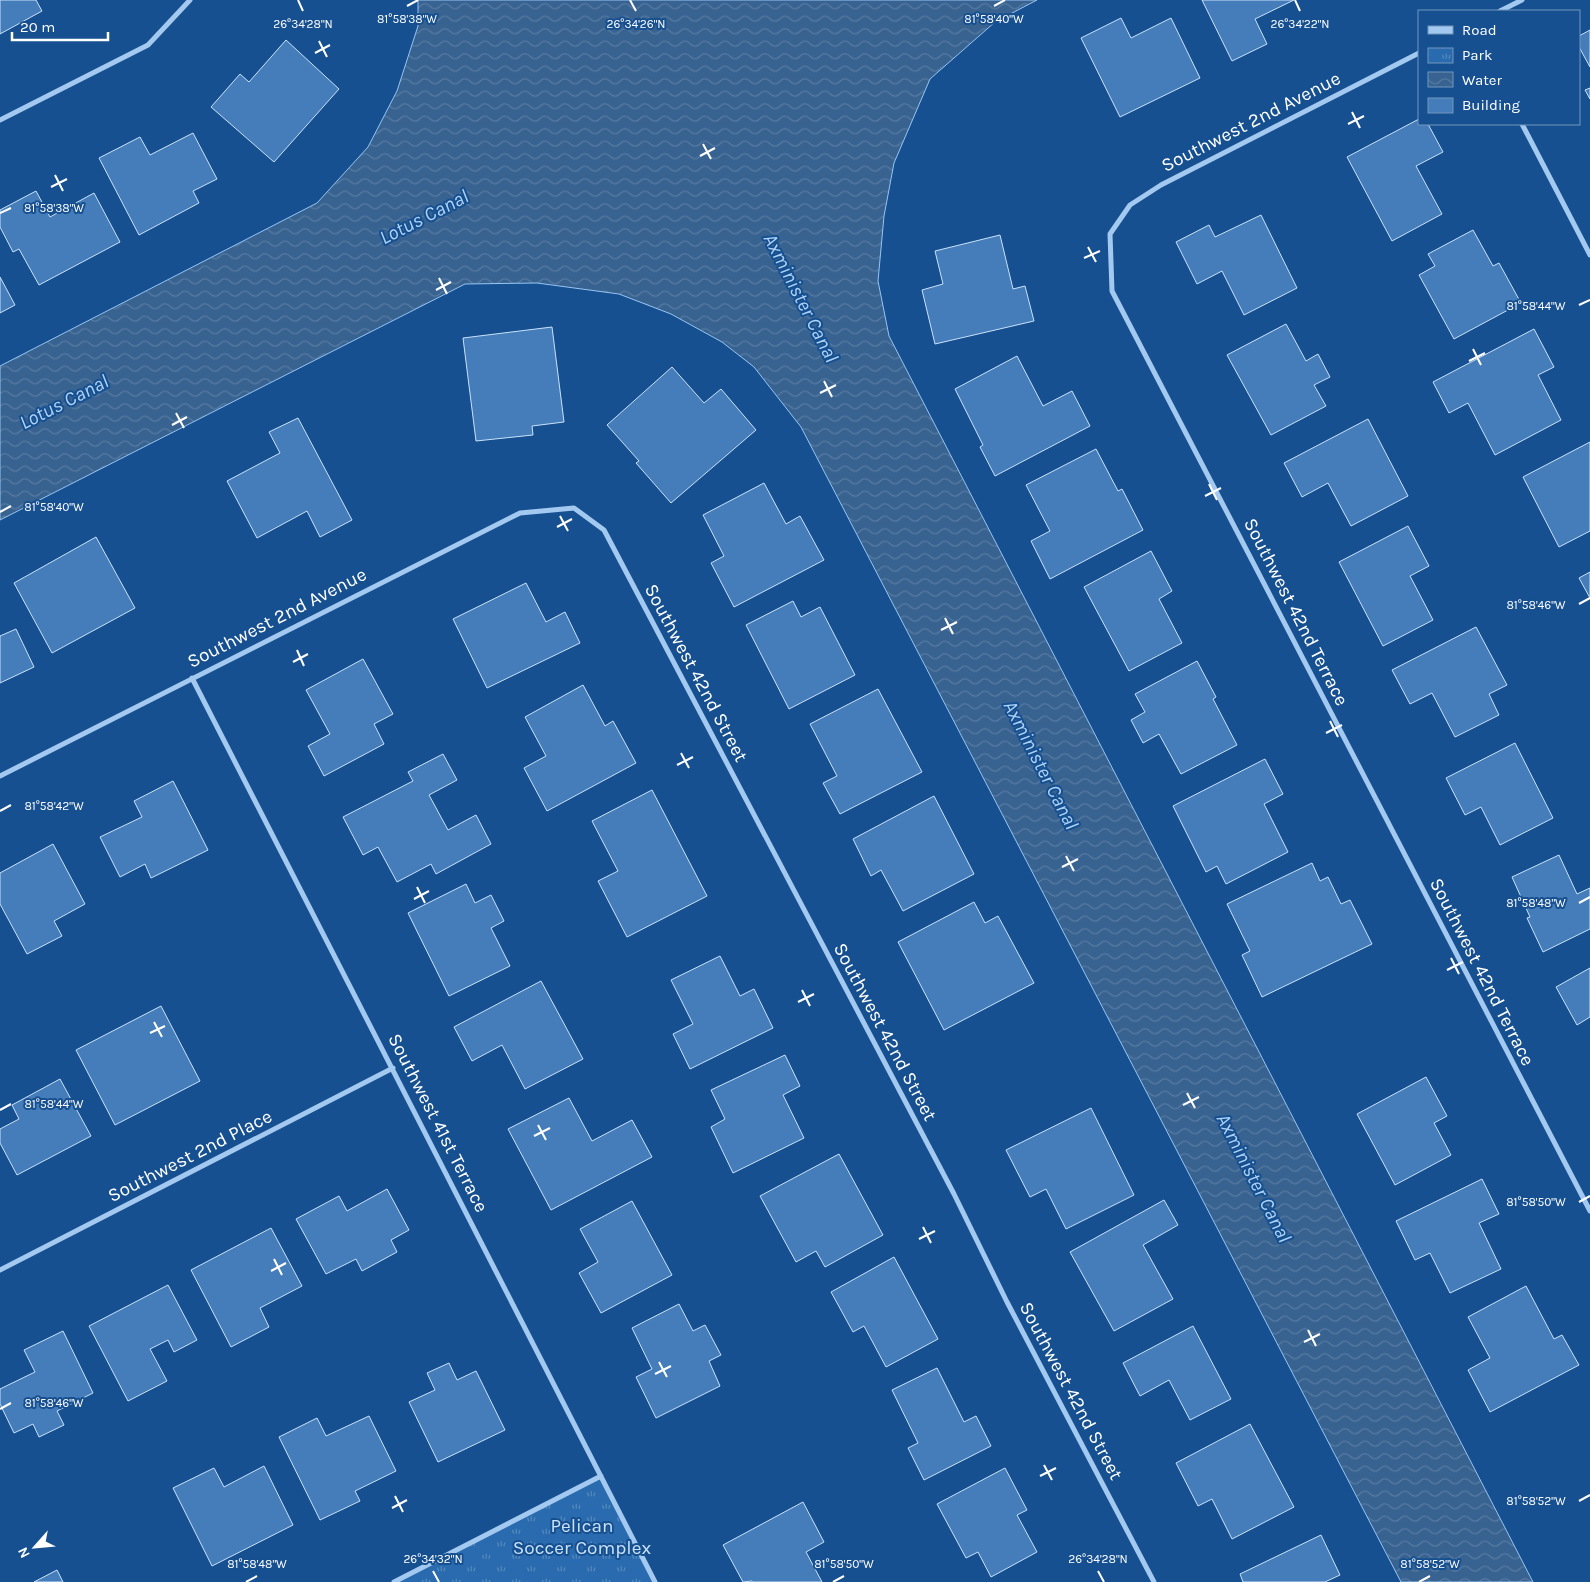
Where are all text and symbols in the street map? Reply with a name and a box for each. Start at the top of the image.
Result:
scale bar [12,10,109,42]
legend [1418,10,1580,125]
text: 81°58'38"W [377,12,437,26]
text: 81°58'40"W [964,12,1024,26]
text: 26°34'28"N [273,17,333,31]
text: 26°34'26"N [606,17,666,31]
text: 26°34'22"N [1270,17,1330,31]
text: 20 m [20,18,55,36]
text: Road [1462,21,1497,39]
text: Park [1462,46,1492,64]
street label: Southwest 2nd Avenue [1158,67,1344,177]
text: Water [1462,71,1503,89]
text: Building [1462,96,1520,114]
water label: Lotus Canal [376,185,472,249]
text: 81°58'38"W [24,201,84,215]
water label: Axminister Canal [759,230,843,366]
text: 81°58'44"W [1507,299,1566,313]
water label: Lotus Canal [16,370,112,434]
text: 81°58'40"W [24,500,84,514]
street label: Southwest 42nd Terrace [1239,515,1353,709]
street label: Southwest 2nd Avenue [184,563,370,673]
street label: Southwest 42nd Street [640,580,752,766]
text: 81°58'46"W [1506,598,1566,612]
water label: Axminister Canal [999,697,1083,833]
text: 81°58'42"W [24,799,84,813]
street label: Southwest 42nd Terrace [1425,875,1539,1069]
text: 81°58'48"W [1506,896,1566,910]
street label: Southwest 42nd Street [829,939,941,1125]
street label: Southwest 41st Terrace [383,1030,493,1216]
text: 81°58'44"W [25,1097,84,1111]
street label: Southwest 2nd Place [104,1105,276,1207]
water label: Axminister Canal [1212,1110,1296,1246]
text: 81°58'50"W [1506,1195,1566,1209]
street label: Southwest 42nd Street [1015,1298,1127,1484]
text: 81°58'46"W [24,1396,84,1410]
text: 81°58'52"W [1506,1494,1566,1508]
park label: Pelican Soccer Complex [513,1515,651,1559]
north arrow [10,1522,60,1572]
text: N [14,1544,34,1561]
text: 26°34'32"N [403,1552,463,1566]
text: 26°34'28"N [1068,1552,1128,1566]
text: 81°58'48"W [227,1557,287,1571]
text: 81°58'50"W [814,1557,874,1571]
text: 81°58'52"W [1400,1557,1460,1571]

